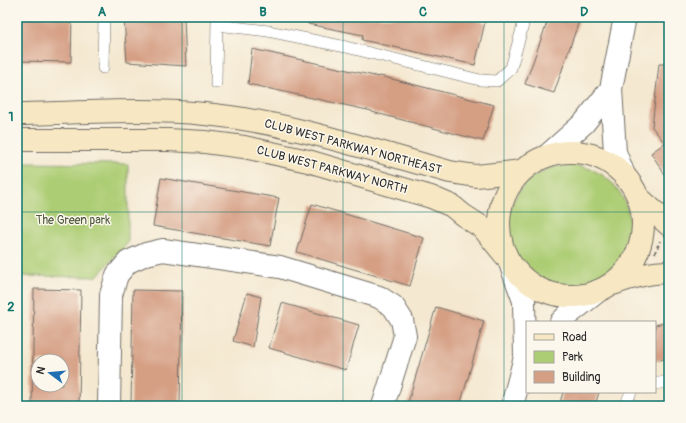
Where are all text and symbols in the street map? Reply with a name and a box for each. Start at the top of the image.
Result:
text: A [98,4,107,20]
text: B [259,4,267,20]
text: C [419,4,427,20]
text: D [580,4,588,20]
text: 1 [8,109,14,125]
street label: CLUB WEST PARKWAY NORTHEAST [263,116,443,178]
street label: CLUB WEST PARKWAY NORTH [255,143,409,197]
park label: The Green park [36,213,110,228]
text: 2 [7,299,15,315]
legend [526,321,656,393]
text: Road [562,330,587,345]
text: Park [562,350,583,365]
north arrow [30,353,70,393]
text: N [34,364,48,376]
text: Building [562,370,601,385]

